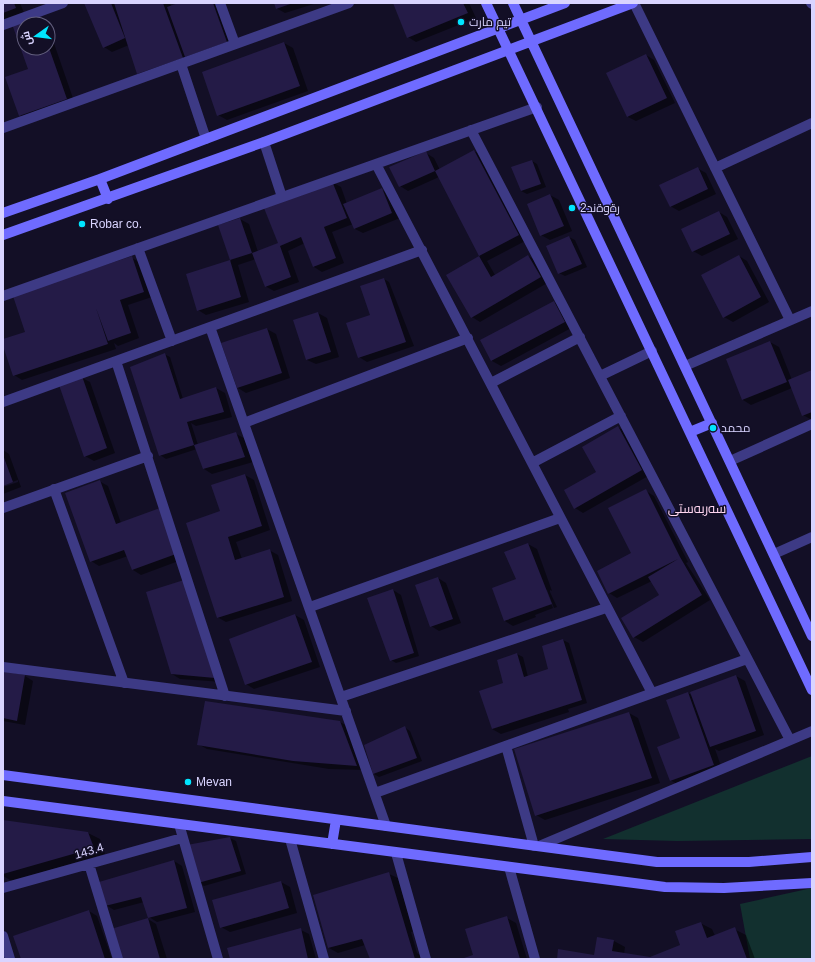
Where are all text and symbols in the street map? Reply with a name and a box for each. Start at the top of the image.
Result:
place label: تیم مارت [469,15,512,30]
north arrow [16,16,56,56]
marker: تیم مارت [456,17,466,27]
text: ش [19,30,35,47]
place label: رةوةند2 [580,201,620,215]
marker: رةوةند2 [567,203,577,213]
place label: Robar co. [90,217,142,231]
marker: Robar co. [77,219,87,229]
place label: محمد [721,421,750,435]
marker: محمد [708,423,718,433]
district label: سه‌ربه‌ستی [668,501,726,516]
place label: Mevan [196,775,232,789]
marker: Mevan [183,777,193,787]
street label: 143.4 [73,840,106,862]

